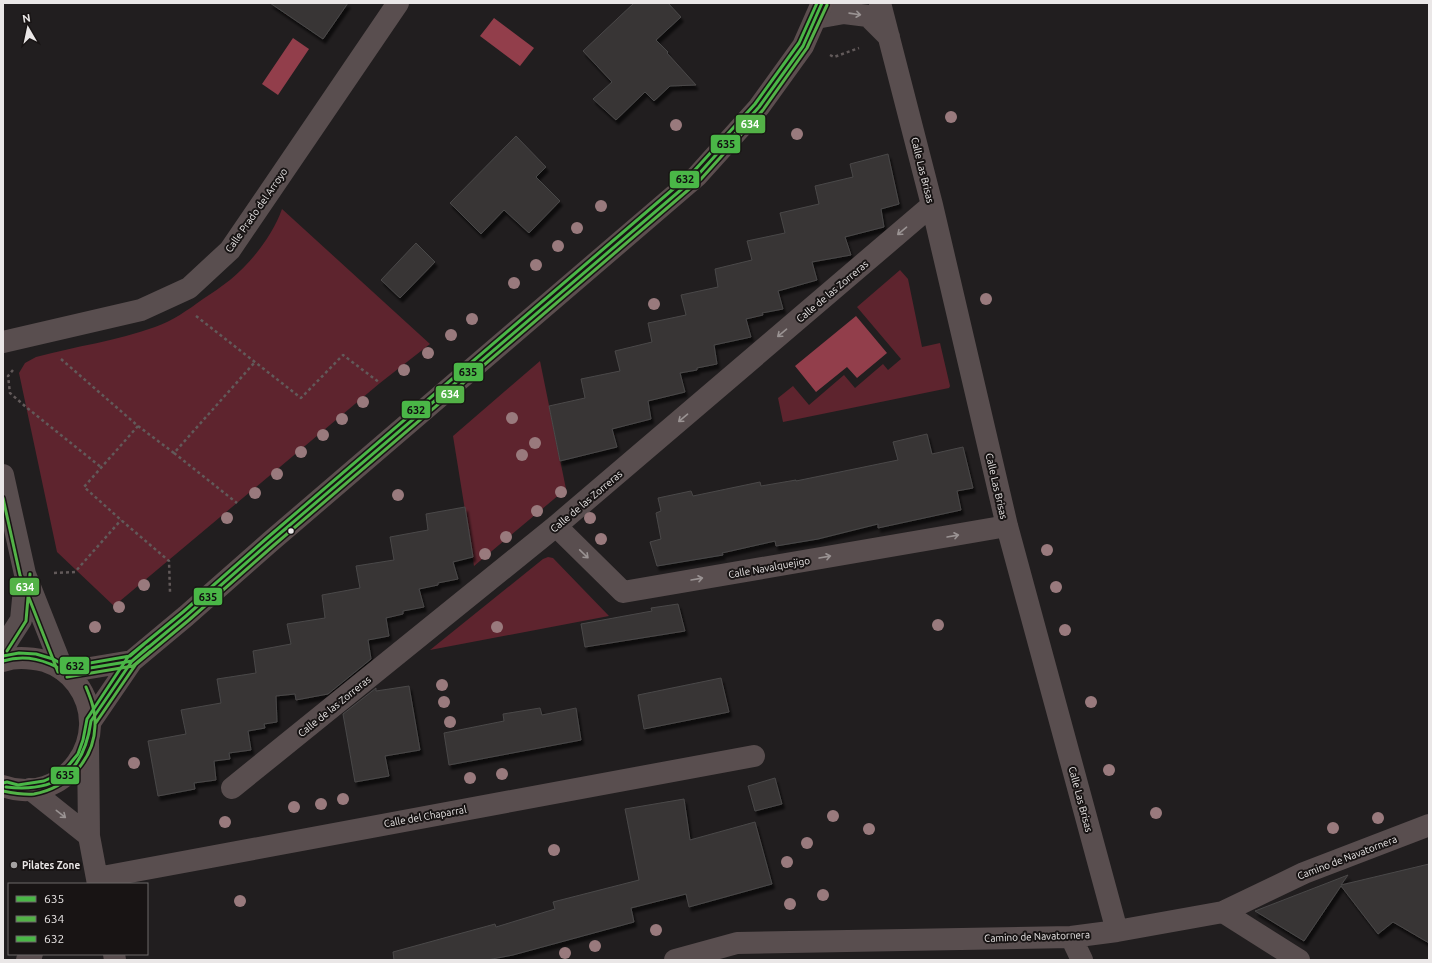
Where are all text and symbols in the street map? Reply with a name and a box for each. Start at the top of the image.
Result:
north arrow [8,8,48,48]
one-way arrow [848,10,861,18]
text: N [21,12,31,25]
line badge: 634 [735,114,766,134]
text: 634 [741,118,759,130]
line badge: 635 [710,134,741,154]
street label: Calle Las Brisas [909,136,936,204]
text: 635 [717,138,735,150]
street label: Calle Prado del Arroyo [223,166,290,254]
line badge: 632 [669,170,700,189]
text: 632 [676,173,694,185]
one-way arrow [897,226,908,235]
street label: Calle de las Zorreras [794,258,870,325]
one-way arrow [777,329,788,338]
line badge: 635 [453,362,484,382]
text: 635 [459,366,477,378]
line badge: 634 [435,385,465,404]
text: 634 [441,388,459,400]
line badge: 632 [401,400,431,419]
text: 632 [407,404,425,416]
one-way arrow [678,413,689,422]
street label: Calle Las Brisas [984,452,1009,520]
street label: Calle de las Zorreras [548,468,624,535]
unlabelled marker [286,526,296,536]
one-way arrow [946,531,959,539]
one-way arrow [579,549,589,558]
one-way arrow [818,553,831,561]
street label: Calle Navalquejigo [727,555,811,580]
one-way arrow [690,575,703,583]
line badge: 634 [9,577,40,596]
text: 634 [16,581,34,593]
line badge: 635 [193,587,223,606]
text: 635 [199,591,217,603]
line badge: 632 [59,656,90,675]
text: 632 [66,660,84,672]
street label: Calle de las Zorreras [296,674,373,739]
street label: Calle Las Brisas [1066,765,1095,833]
line badge: 635 [50,766,80,785]
text: 635 [56,769,74,781]
street label: Calle del Chaparral [383,804,468,829]
one-way arrow [55,809,66,818]
street label: Camino de Navatornera [1296,833,1399,882]
marker: Pilates Zone [9,860,19,870]
place label: Pilates Zone [22,860,80,871]
legend [8,883,148,955]
text: 635 [44,892,64,905]
text: 634 [44,912,65,925]
street label: Camino de Navatornera [984,929,1090,944]
text: 632 [44,932,64,945]

